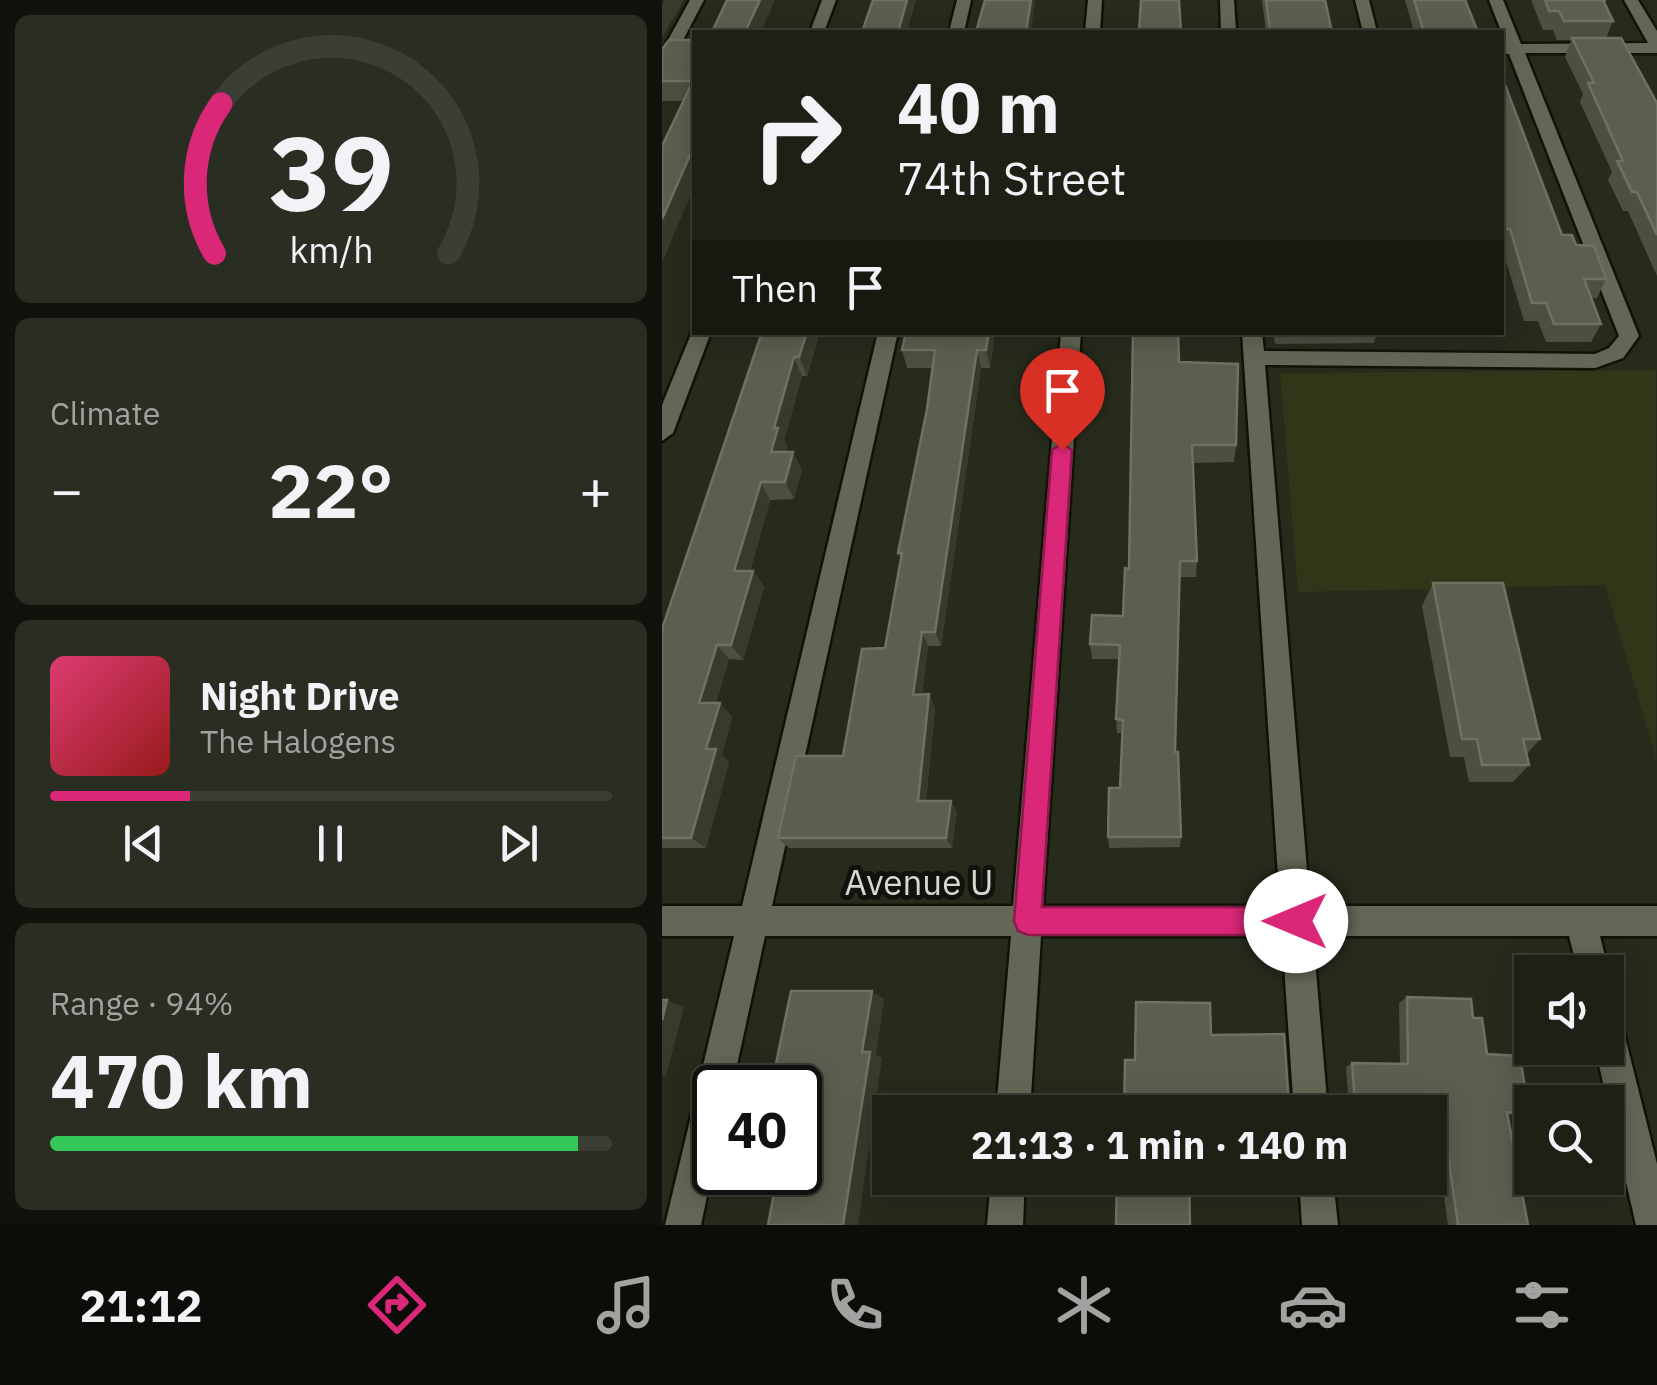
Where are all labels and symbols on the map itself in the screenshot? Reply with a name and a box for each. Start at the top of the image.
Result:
pin [1020,348,1105,451]
street label: Avenue U [845,859,993,905]
position arrow [1244,869,1348,973]
speed limit sign: 40 [692,1065,822,1195]

